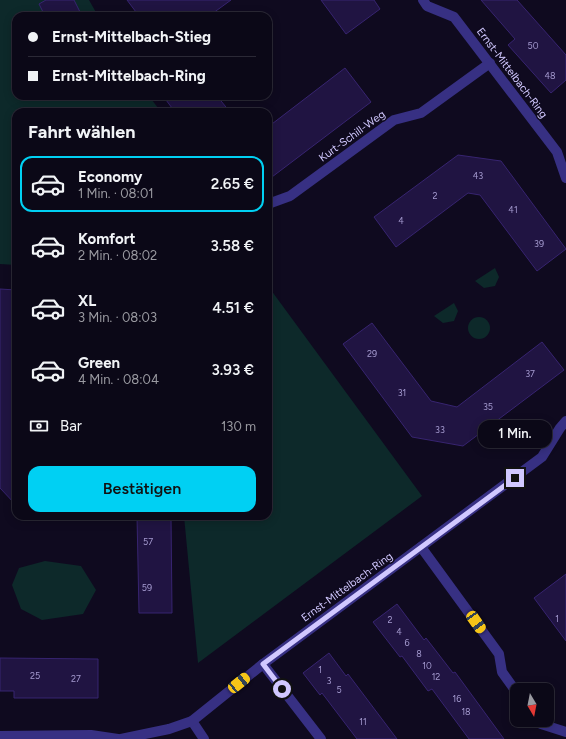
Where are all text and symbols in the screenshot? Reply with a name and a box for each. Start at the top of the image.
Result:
street label: Ernst-Mittelbach-Ring [474,25,550,121]
text: Ernst-Mittelbach-Stieg [52,28,211,46]
house number: 50 [528,40,539,51]
text: Ernst-Mittelbach-Ring [52,67,206,85]
house number: 48 [544,70,556,81]
street label: Kurt-Schill-Weg [316,108,388,164]
text: Fahrt wählen [28,121,135,143]
icon: car [30,166,66,202]
text: Economy [78,168,143,186]
house number: 43 [473,170,483,181]
text: 2.65 € [211,175,254,193]
text: 1 Min. · 08:01 [78,186,154,201]
house number: 2 [432,190,438,201]
house number: 41 [508,204,518,215]
house number: 4 [398,215,404,226]
icon: car [30,228,66,264]
text: Komfort [78,230,135,248]
text: 3.58 € [211,237,254,255]
house number: 39 [534,238,544,249]
text: 2 Min. · 08:02 [78,248,157,263]
icon: car [30,290,66,326]
text: XL [78,292,96,310]
text: 4.51 € [212,299,254,317]
text: 3 Min. · 08:03 [78,310,157,325]
house number: 29 [367,348,377,359]
icon: car [30,352,66,388]
text: Green [78,354,120,372]
text: 3.93 € [212,361,254,379]
house number: 37 [525,368,535,379]
text: 4 Min. · 08:04 [78,372,159,387]
house number: 31 [398,387,406,398]
house number: 35 [483,401,493,412]
icon: cash [28,415,50,437]
text: Bar [60,417,82,435]
text: 130 m [221,419,256,434]
callout: 1 Min. [478,420,552,448]
house number: 33 [435,424,445,435]
text: 1 Min. [498,426,532,441]
button: Bestätigen [28,466,256,512]
route end [506,469,524,487]
house number: 57 [143,536,153,547]
street label: Ernst-Mittelbach-Ring [299,550,395,624]
house number: 59 [142,582,152,593]
car [464,609,488,635]
house number: 1 [555,613,559,624]
house number: 2 [387,614,393,625]
house number: 4 [396,626,402,637]
house number: 6 [404,637,410,648]
house number: 8 [416,648,422,659]
house number: 10 [422,660,432,671]
house number: 1 [318,664,322,675]
house number: 25 [30,670,40,681]
car [226,671,252,695]
house number: 12 [432,671,440,682]
house number: 27 [71,673,81,684]
house number: 3 [327,675,332,686]
route start [273,680,291,698]
north arrow [510,683,554,727]
map controls [510,683,554,727]
house number: 5 [336,684,342,695]
house number: 16 [453,693,461,704]
house number: 18 [461,706,471,717]
house number: 11 [359,716,367,727]

